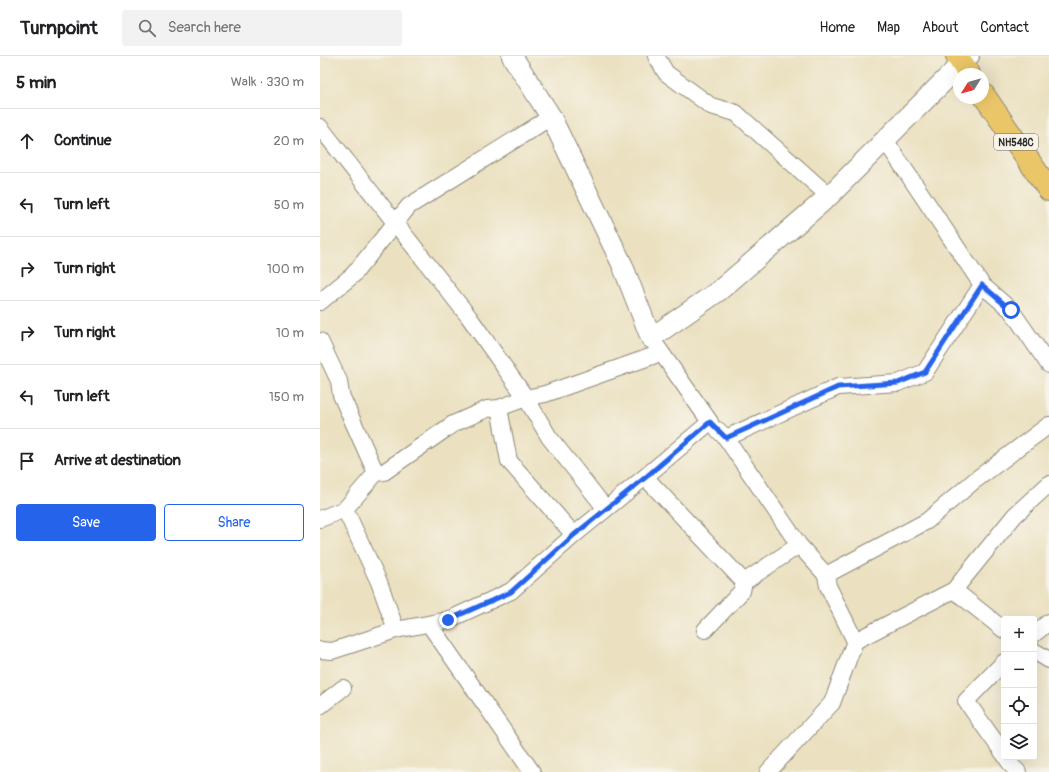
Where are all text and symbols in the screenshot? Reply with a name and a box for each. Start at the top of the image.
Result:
search box [122,10,402,46]
text: Turnpoint [20,16,98,40]
icon: search [136,17,158,39]
text: Search here [168,18,241,37]
text: Home [820,19,855,36]
text: Map [877,19,900,36]
text: About [922,19,958,36]
text: Contact [980,19,1029,36]
north arrow [953,68,989,104]
text: 5 min [16,72,56,93]
text: Walk · 330 m [231,74,304,90]
icon: ahead [16,130,38,152]
text: Continue [54,131,112,150]
text: 20 m [273,133,304,149]
road number: NH548C [994,134,1038,150]
icon: left [16,194,38,216]
text: Turn left [54,195,110,214]
text: 50 m [274,197,304,213]
icon: right [16,258,38,280]
text: Turn right [54,259,115,278]
text: 100 m [267,261,304,277]
route start [1002,301,1020,319]
icon: right [16,322,38,344]
text: Turn right [54,323,115,342]
text: 10 m [276,325,304,341]
icon: left [16,386,38,408]
text: Turn left [54,387,110,406]
text: 150 m [269,389,304,405]
icon: arrive [16,450,38,472]
text: Arrive at destination [54,451,181,470]
button: Save [16,504,156,541]
button: Share [164,504,304,541]
route end [439,611,457,629]
map controls [1001,616,1037,760]
button: + [1001,616,1037,652]
button: − [1001,652,1037,688]
button: locate [1001,688,1037,724]
button: layers [1001,724,1037,760]

